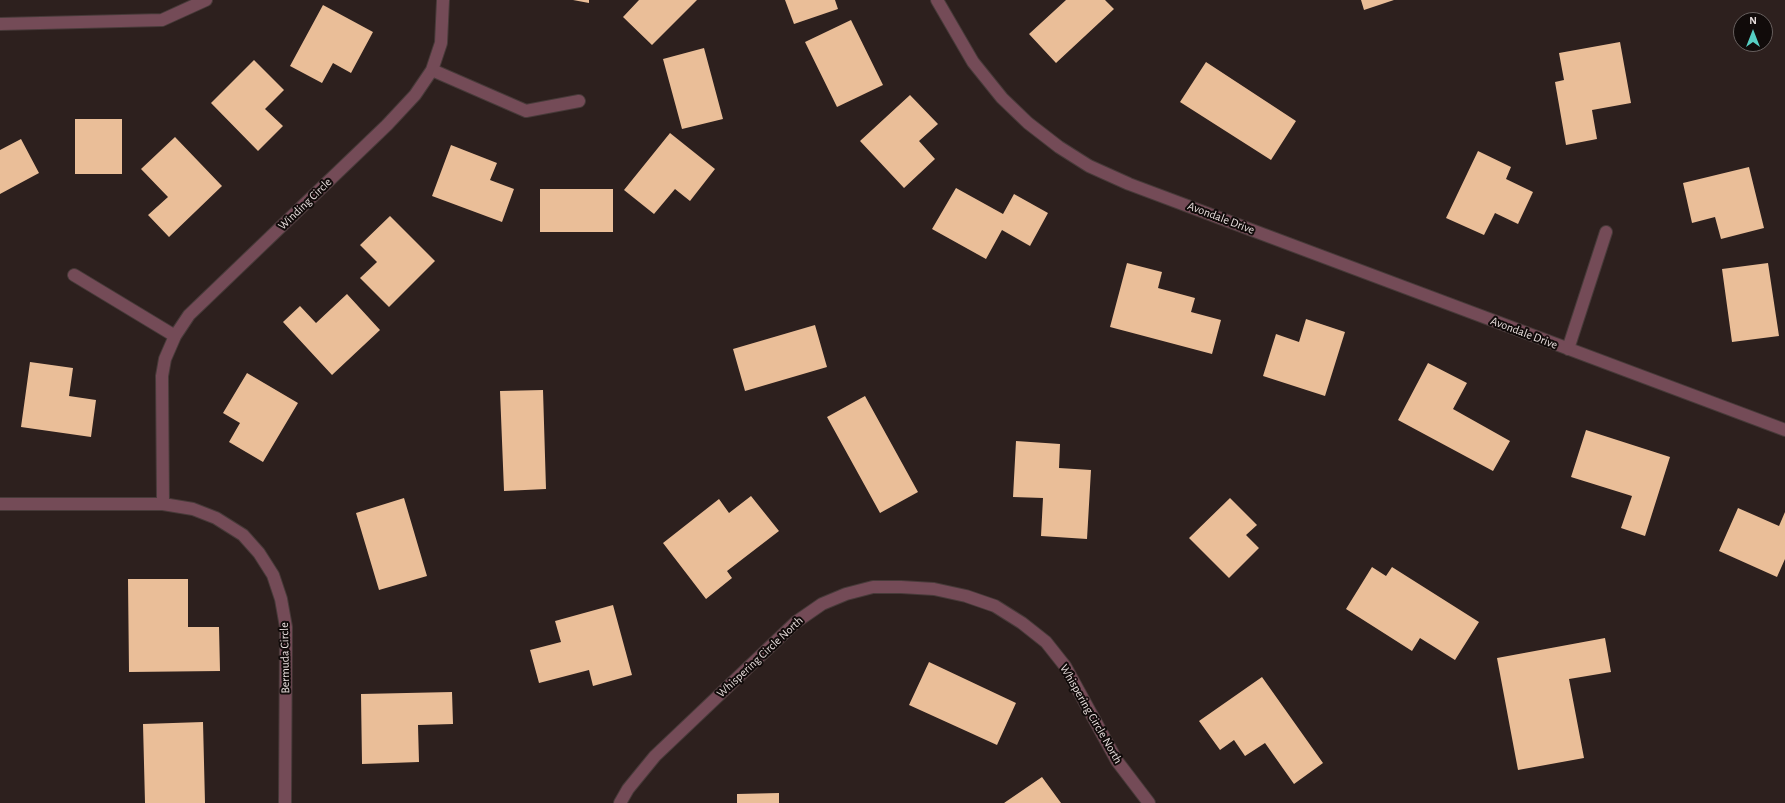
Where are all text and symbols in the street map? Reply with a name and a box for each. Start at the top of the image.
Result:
north arrow [1733,12,1773,52]
text: N [1749,15,1757,26]
street label: Winding Circle [275,175,335,233]
street label: Avondale Drive [1185,199,1257,237]
street label: Avondale Drive [1488,314,1560,352]
street label: Whispering Circle North [714,613,806,701]
street label: Bermuda Circle [277,622,293,694]
street label: Whispering Circle North [1057,662,1125,766]

